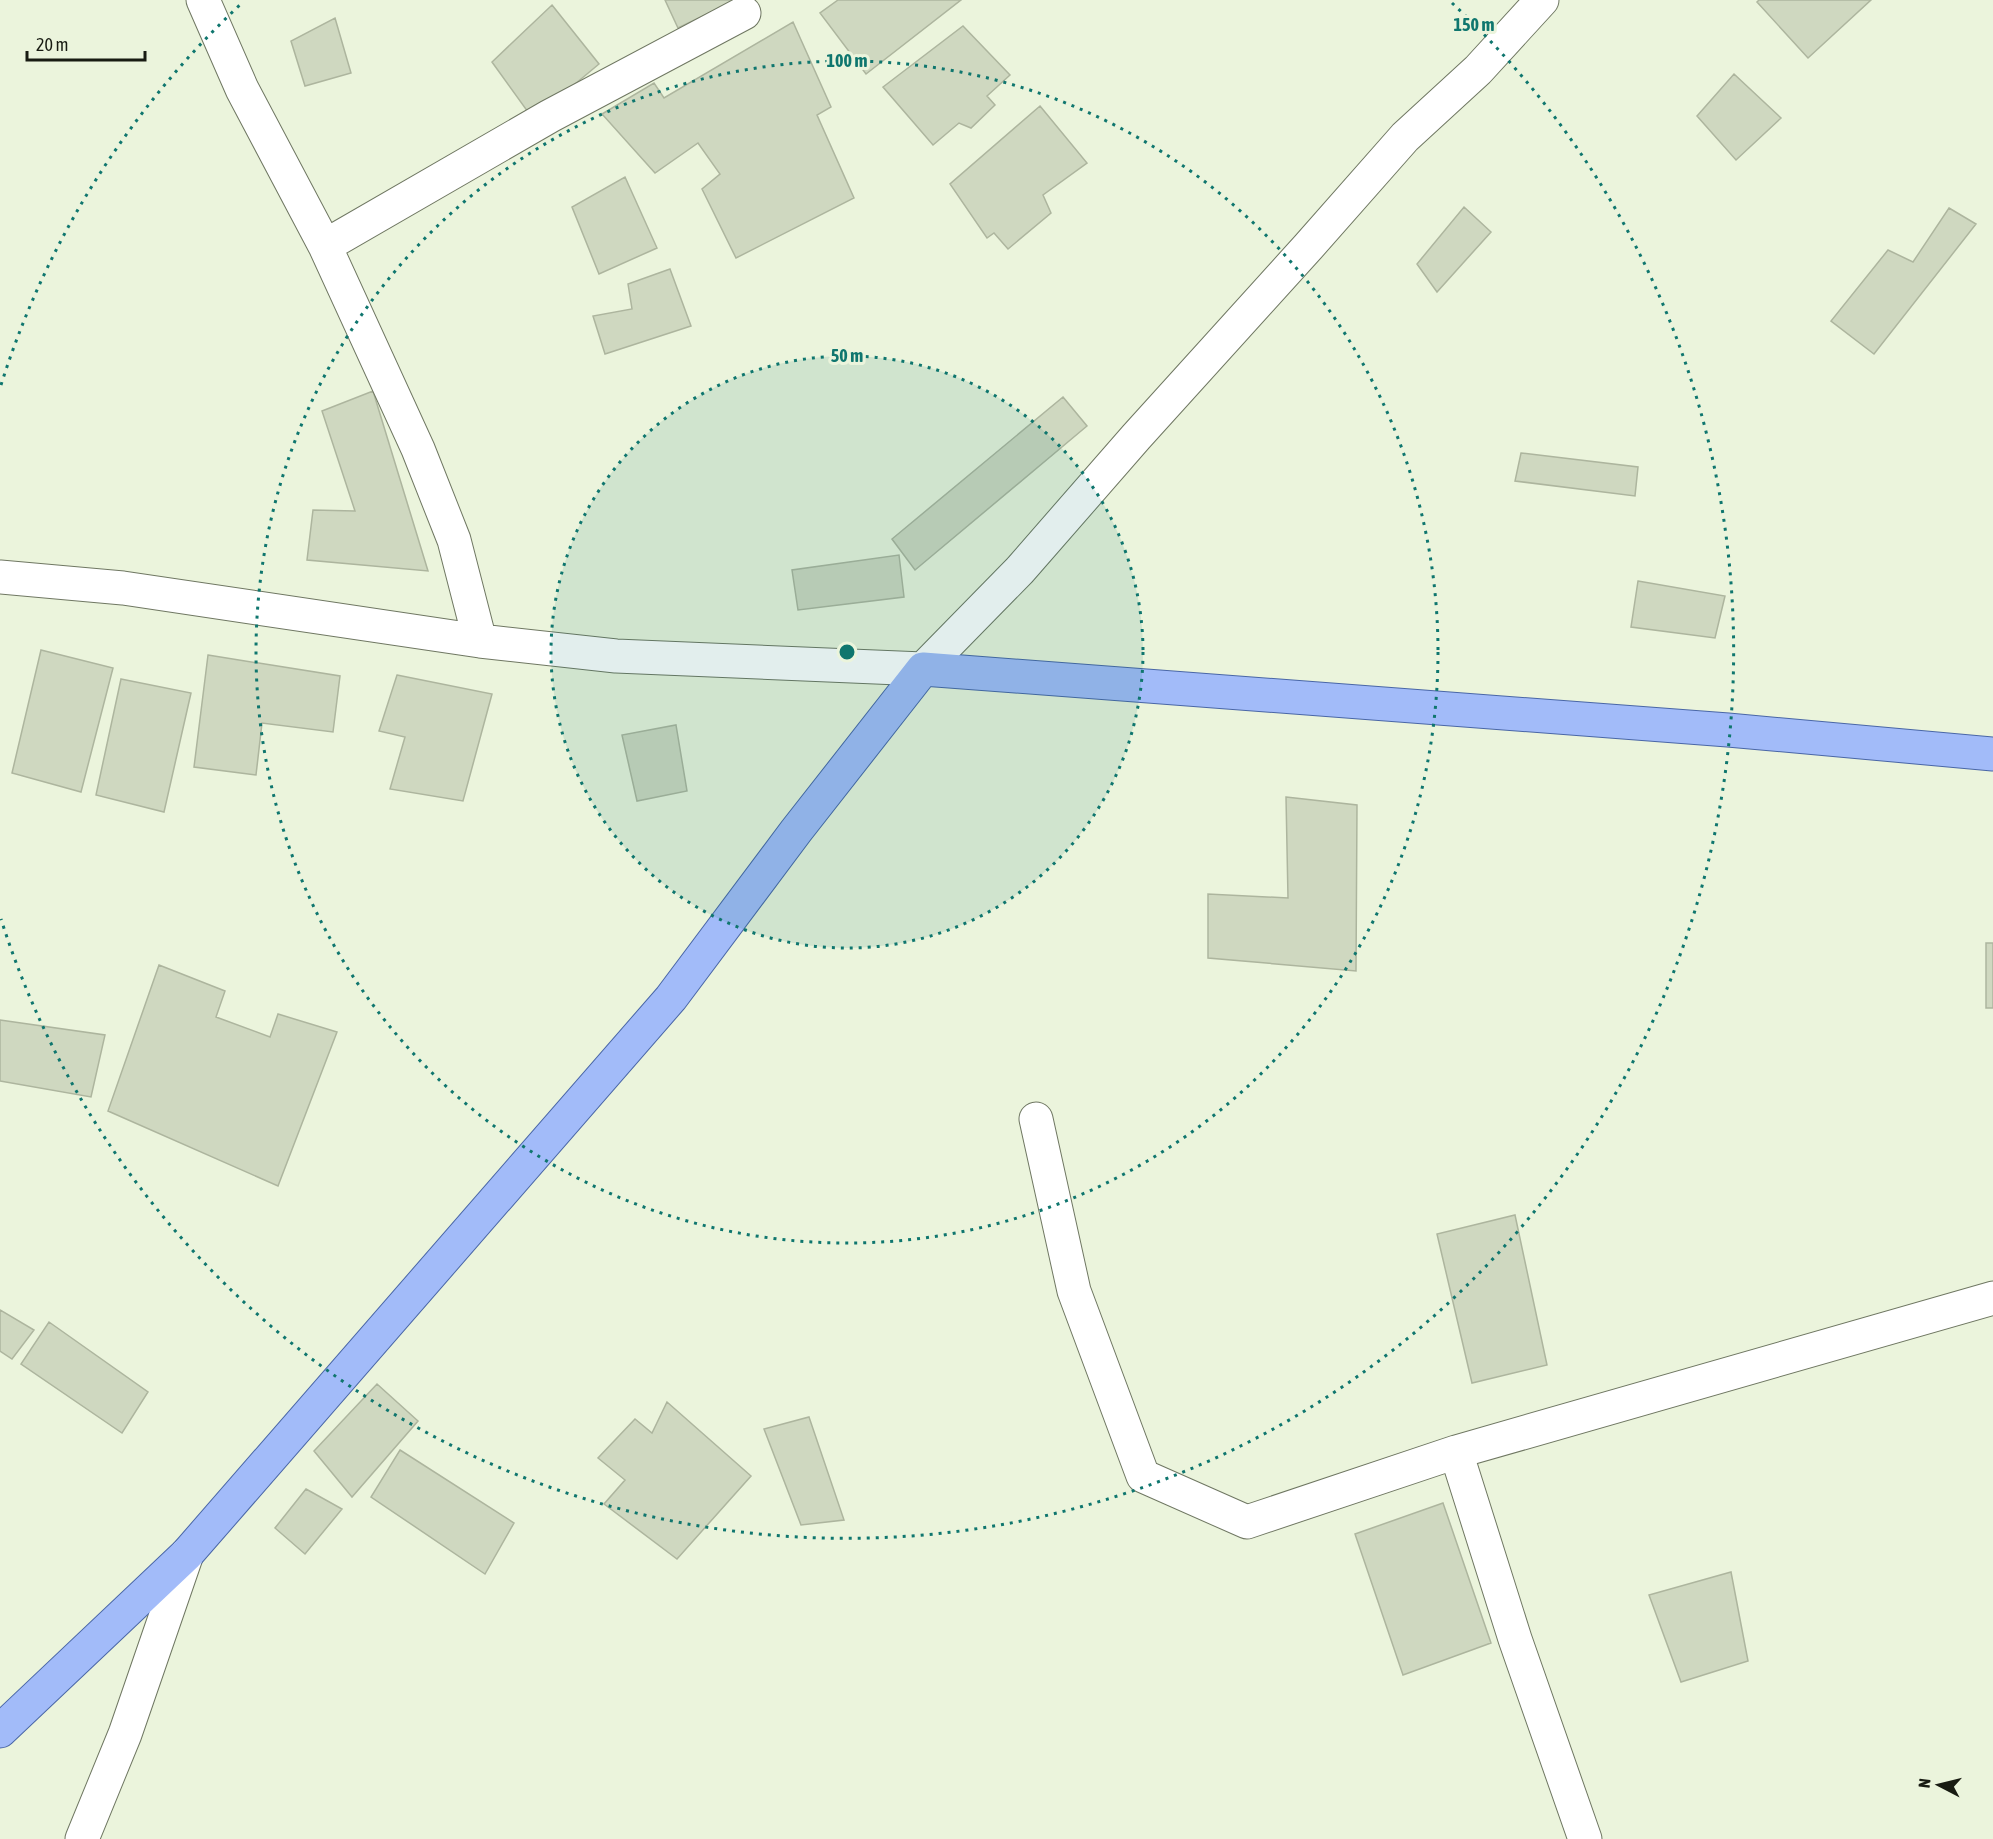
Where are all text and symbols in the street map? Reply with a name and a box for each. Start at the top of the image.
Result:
text: 150 m [1454,14,1494,35]
scale bar [27,24,146,62]
text: 20 m [36,34,68,55]
text: 100 m [827,50,867,71]
text: 50 m [831,345,863,366]
centre of rings [837,642,857,662]
north arrow [1909,1755,1969,1815]
text: N [1915,1777,1934,1789]

